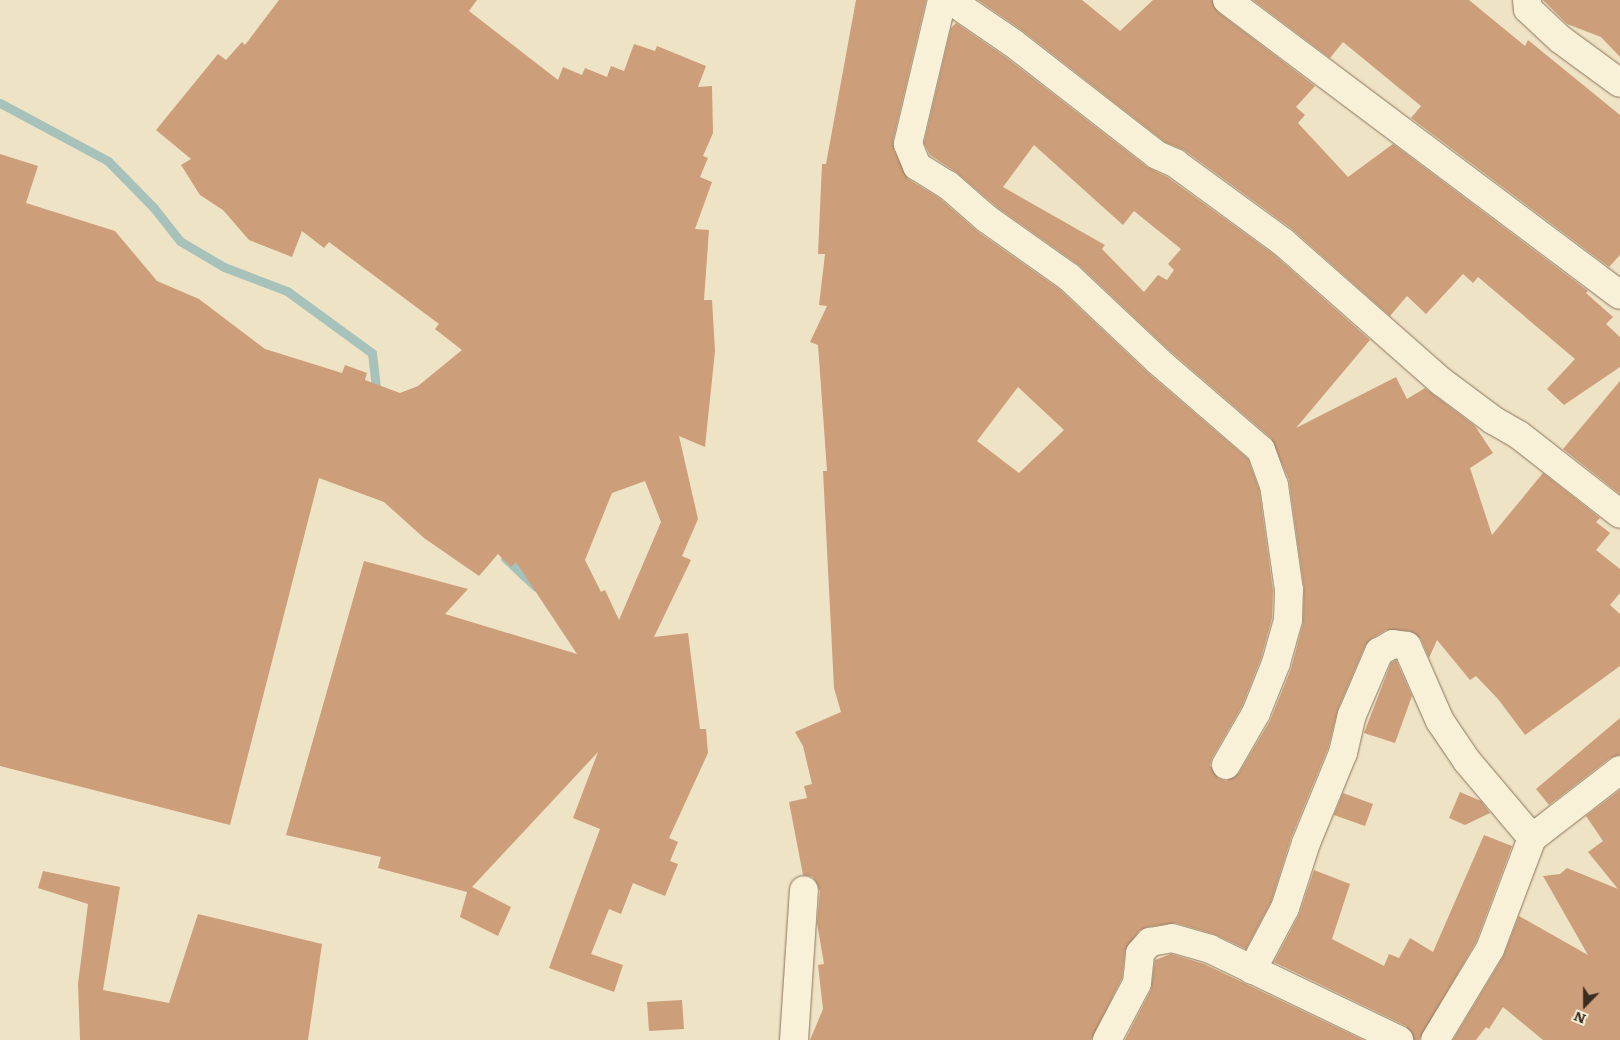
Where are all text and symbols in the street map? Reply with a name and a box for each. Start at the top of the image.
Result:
north arrow [1560,980,1610,1030]
text: N [1570,1007,1589,1030]

